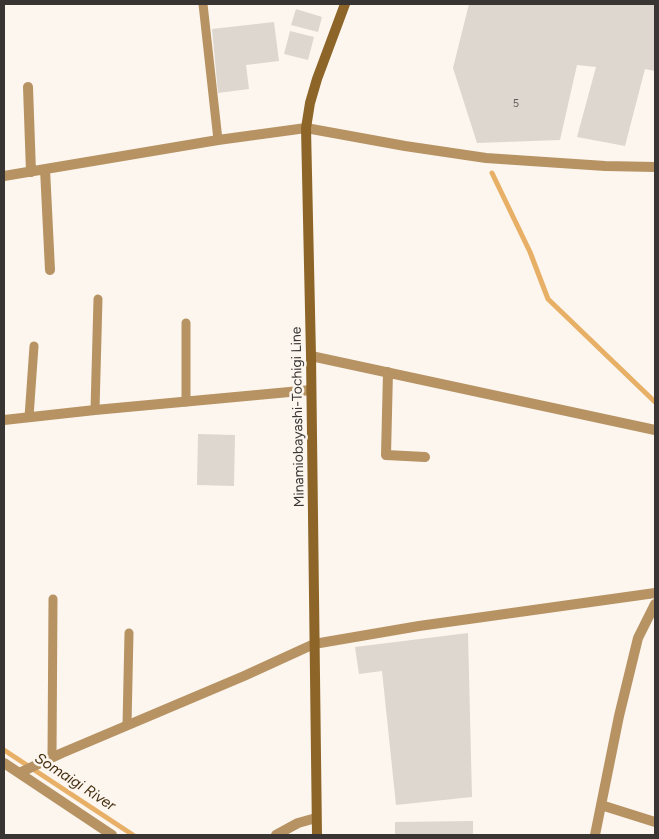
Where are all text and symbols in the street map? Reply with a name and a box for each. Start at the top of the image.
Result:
house number: 5 [513,97,519,111]
street label: Minamiobayashi-Tochigi Line [288,326,308,508]
water label: Somaigi River [31,749,119,815]

